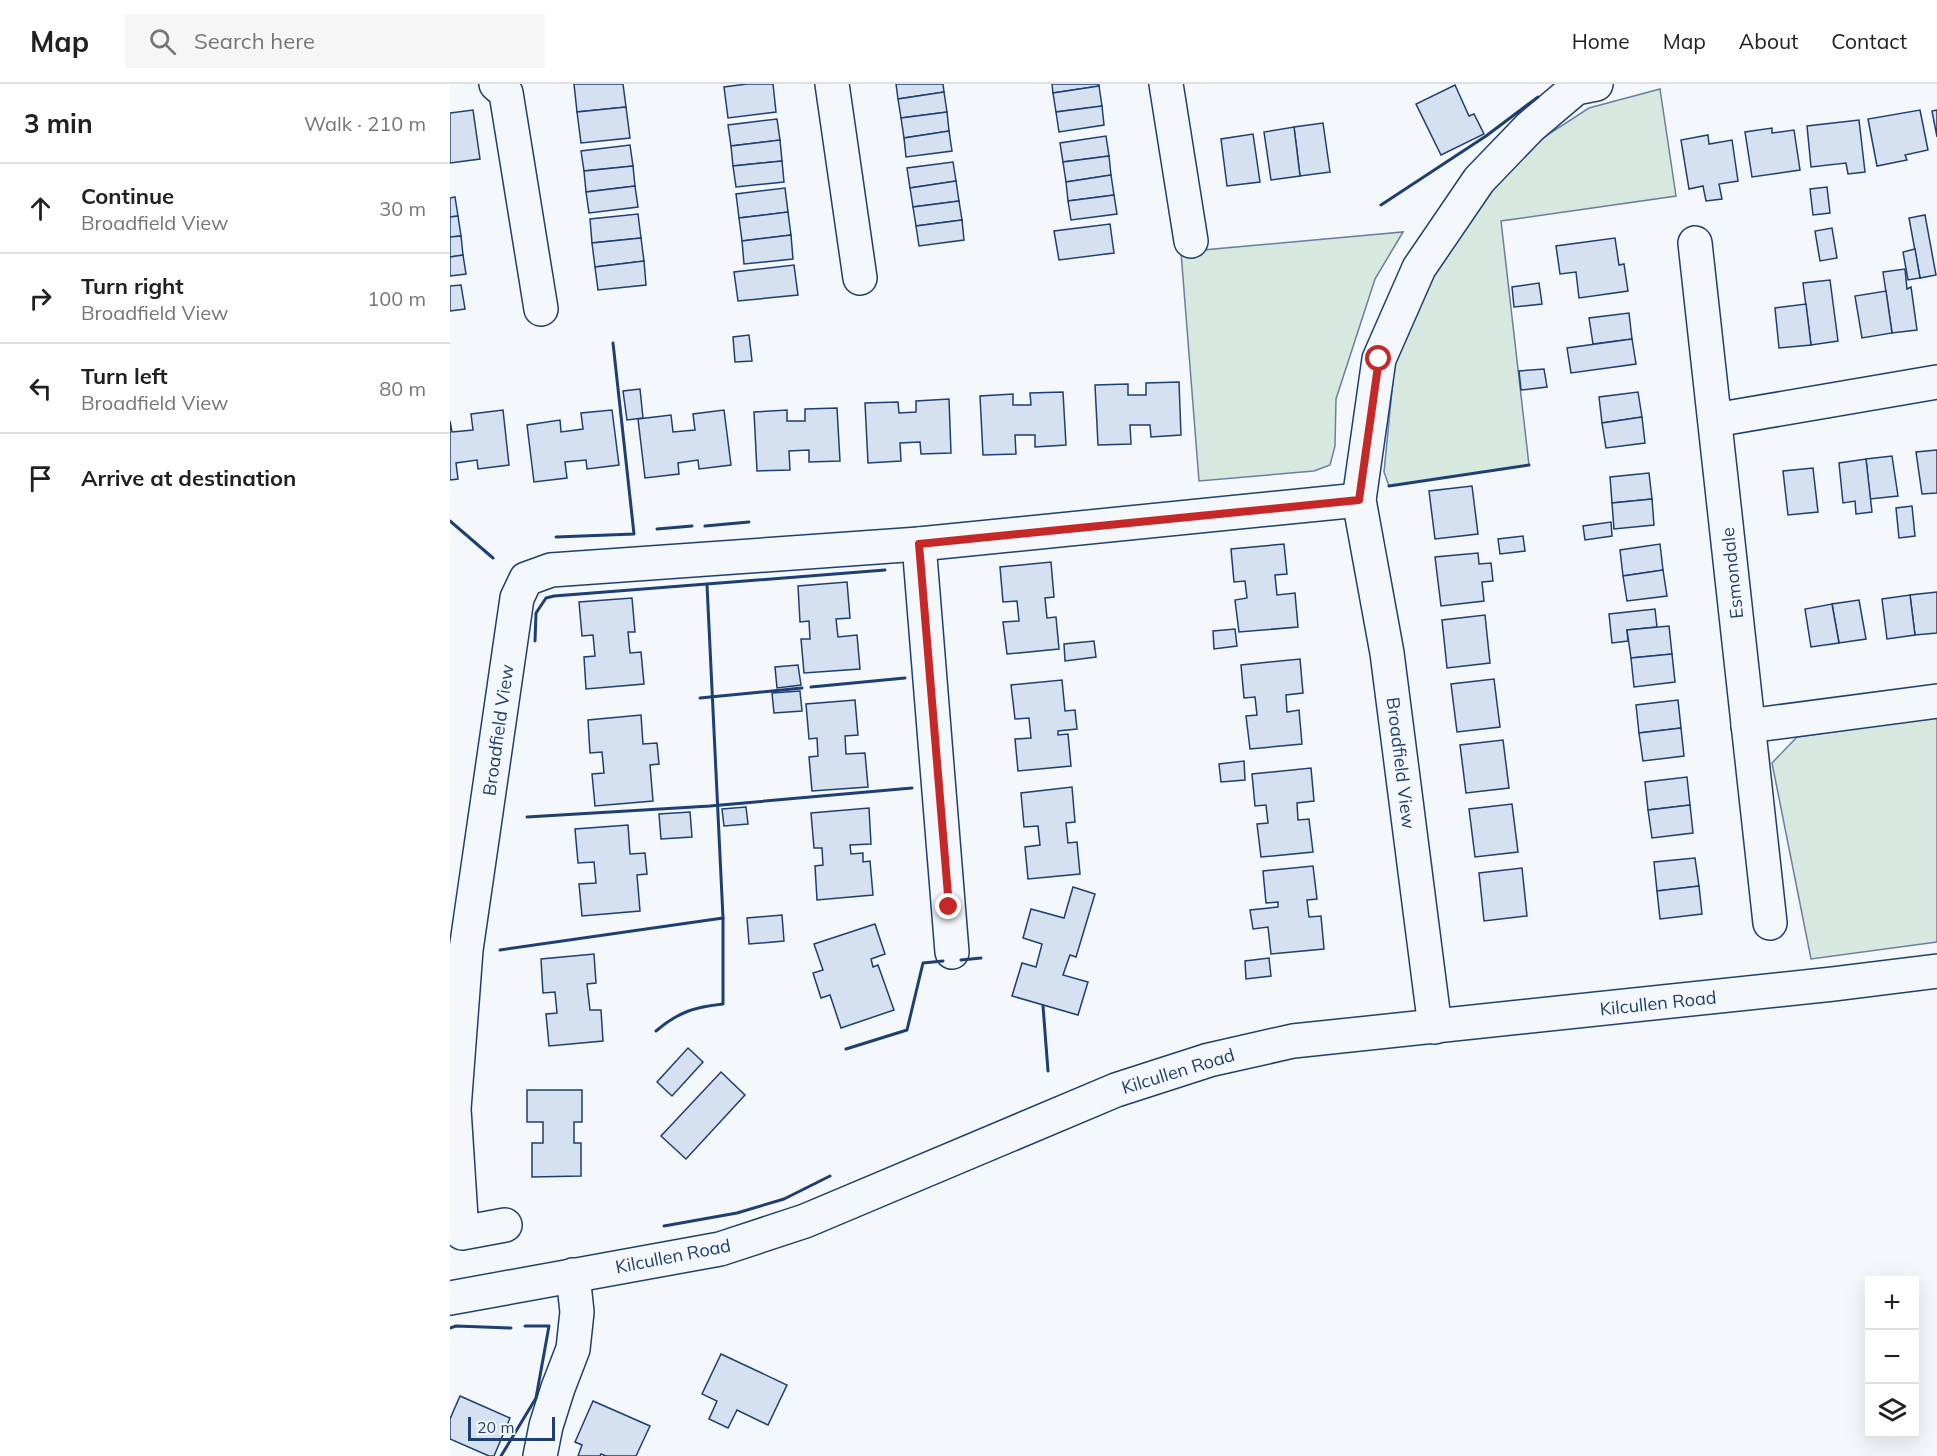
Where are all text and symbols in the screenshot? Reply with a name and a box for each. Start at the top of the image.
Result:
search box [125,14,545,68]
text: Map [30,24,89,59]
icon: search [146,25,179,58]
text: Search here [194,27,315,55]
text: Home [1572,28,1630,54]
text: Map [1663,28,1706,54]
text: About [1739,28,1798,54]
text: Contact [1831,28,1907,54]
text: 3 min [24,107,93,140]
text: Walk · 210 m [304,111,426,136]
text: Continue [81,182,174,210]
icon: ahead [24,192,57,225]
text: 30 m [379,196,426,221]
text: Broadfield View [81,210,228,235]
text: Turn right [81,272,184,300]
icon: right [24,282,57,315]
text: 100 m [367,286,426,311]
text: Broadfield View [81,300,228,325]
route start [1365,345,1391,371]
text: Turn left [81,362,168,390]
icon: left [24,372,57,405]
text: 80 m [379,376,426,401]
text: Broadfield View [81,390,228,415]
icon: arrive [24,462,57,495]
text: Arrive at destination [81,464,296,492]
street label: Esmondale [1716,526,1748,620]
street label: Broadfield View [477,662,519,797]
street label: Broadfield View [1382,696,1421,831]
route end [935,893,961,919]
street label: Kilcullen Road [1599,985,1717,1021]
street label: Kilcullen Road [1119,1043,1237,1099]
street label: Kilcullen Road [613,1234,733,1278]
map controls [1865,1276,1919,1438]
button: + [1865,1276,1919,1330]
button: − [1865,1330,1919,1384]
button: layers [1865,1384,1919,1438]
scale bar [468,1414,555,1442]
text: 20 m [477,1417,514,1437]

